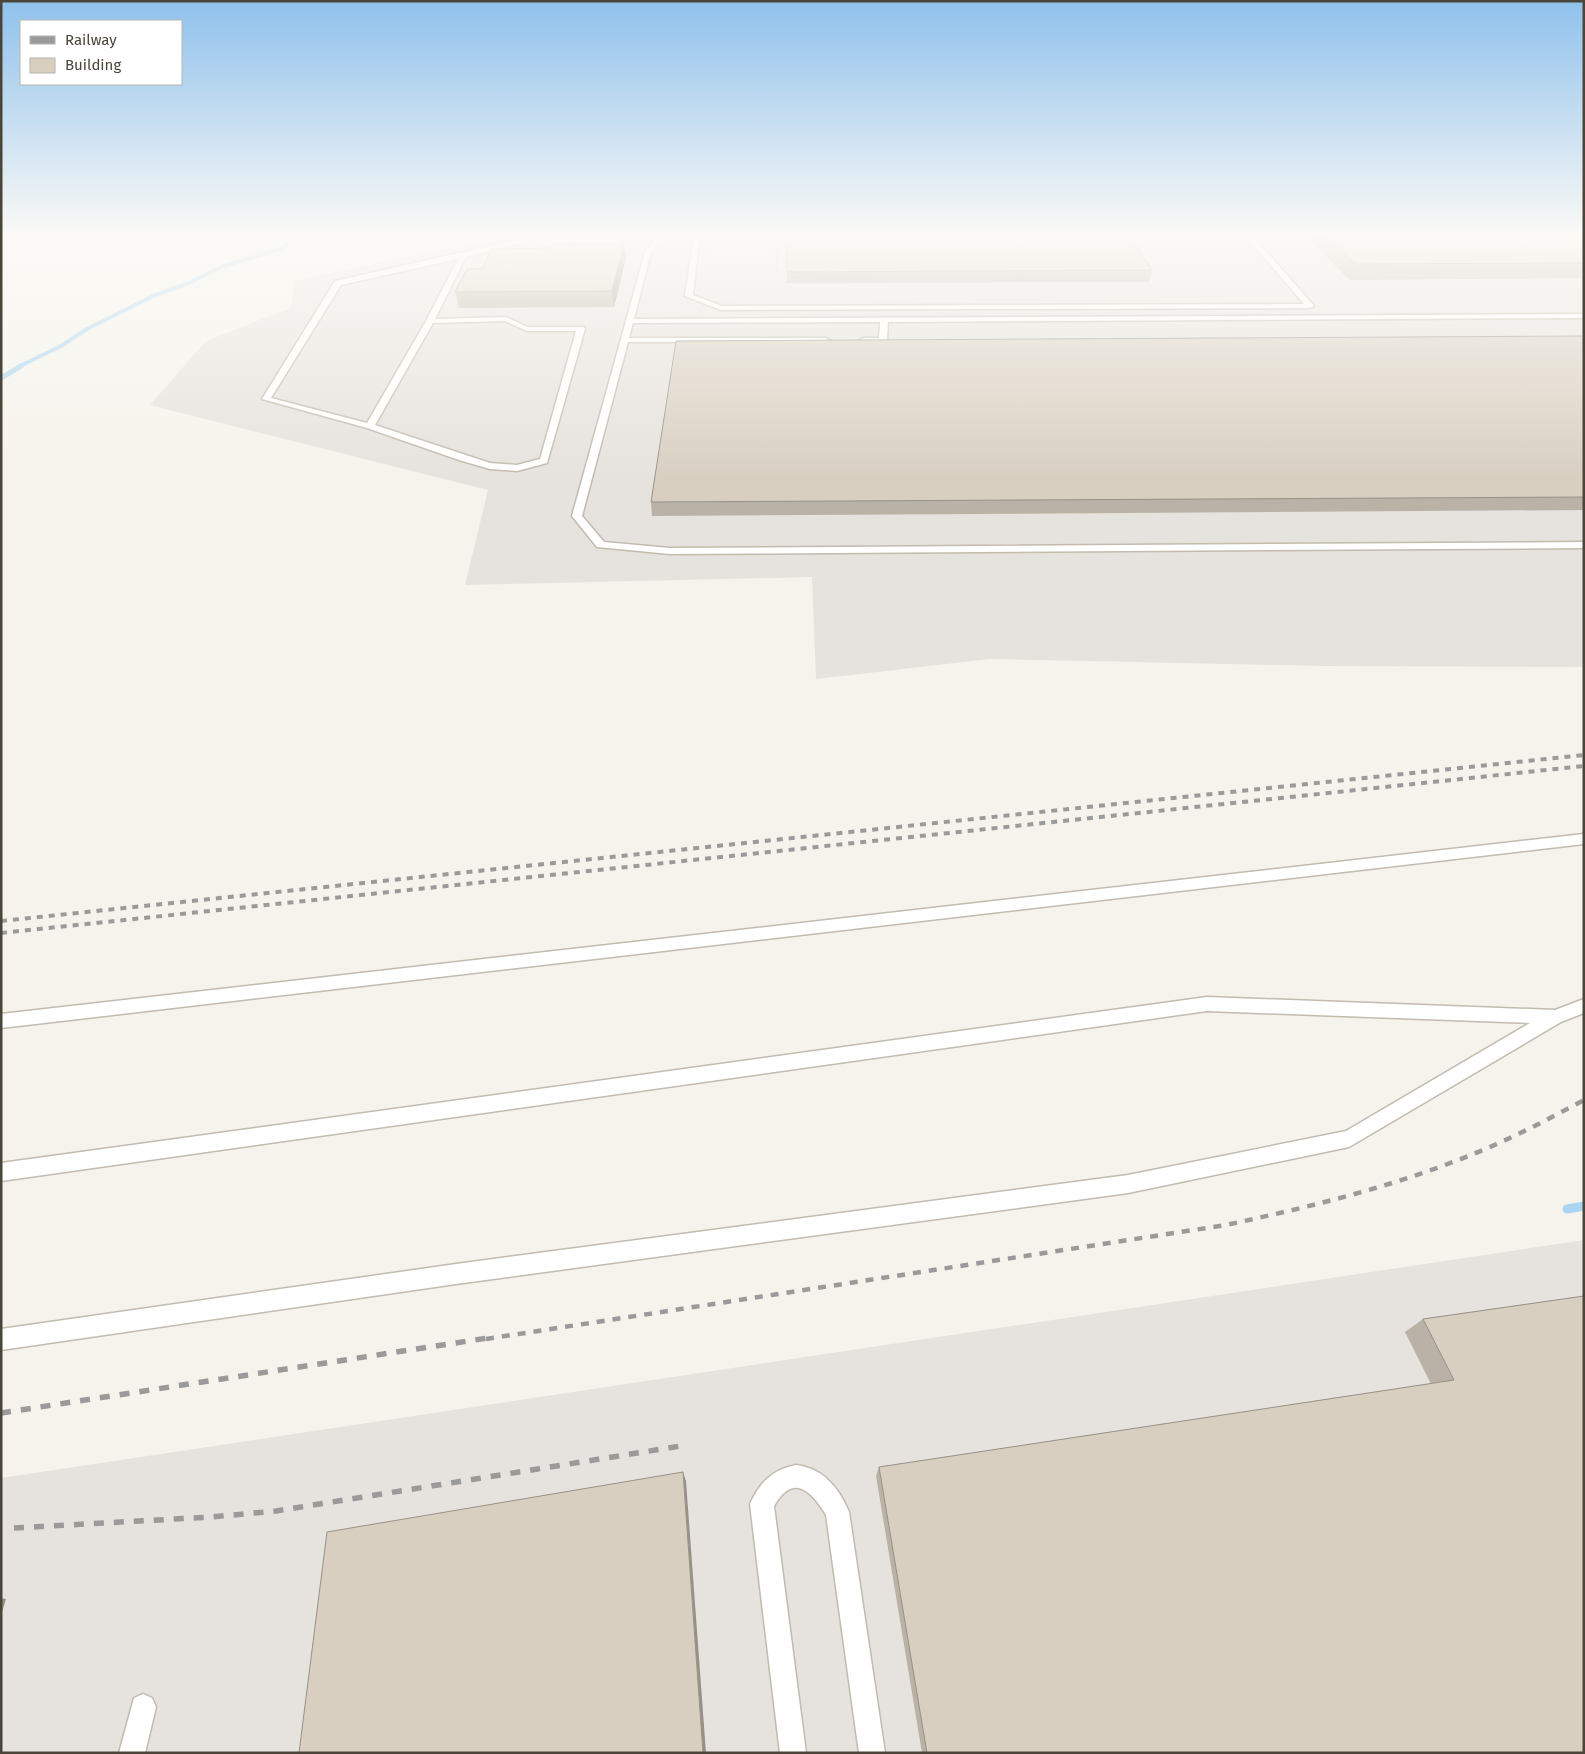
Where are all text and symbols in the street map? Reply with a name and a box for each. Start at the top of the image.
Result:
legend [20,20,182,85]
text: Railway [65,31,117,49]
text: Building [65,56,121,74]

